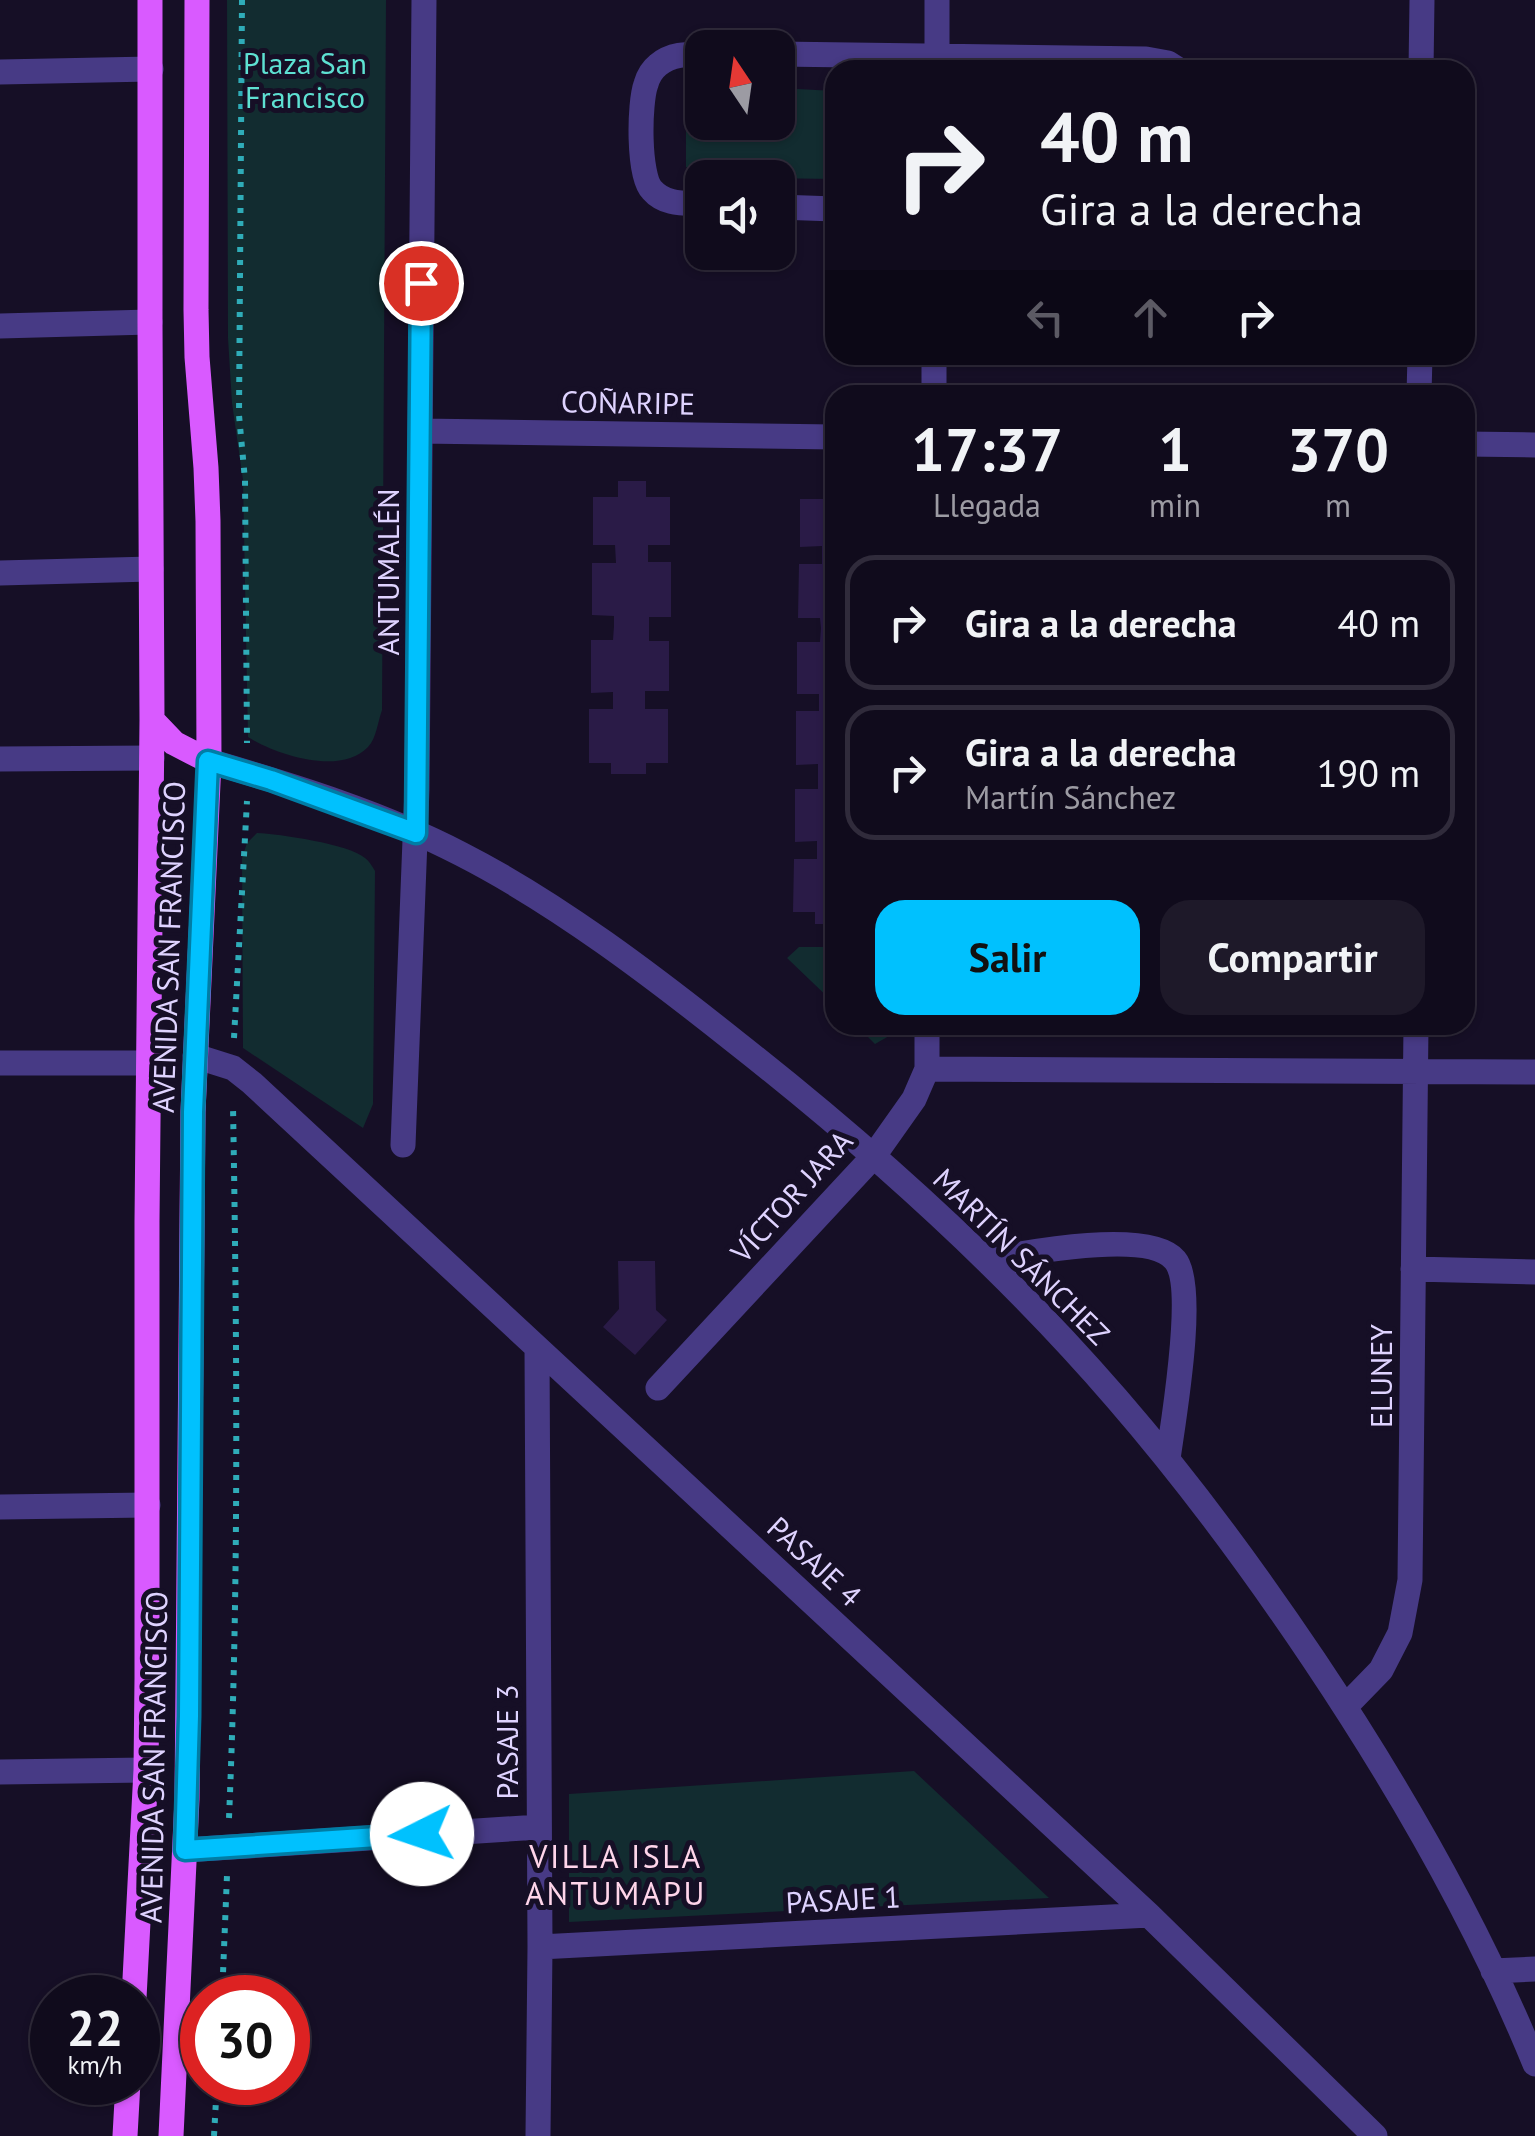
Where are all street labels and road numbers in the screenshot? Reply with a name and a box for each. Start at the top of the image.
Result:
street label: COÑARIPE [561,381,695,423]
street label: ANTUMALÉN [368,488,407,656]
street label: AVENIDA SAN FRANCISCO [143,780,193,1114]
street label: VÍCTOR JARA [721,1121,861,1271]
street label: MARTÍN SÁNCHEZ [925,1159,1119,1353]
street label: ELUNEY [1361,1324,1400,1428]
street label: PASAJE 4 [760,1507,870,1615]
street label: AVENIDA SAN FRANCISCO [131,1591,175,1923]
street label: PASAJE 3 [487,1684,526,1800]
street label: PASAJE 1 [785,1877,901,1921]

